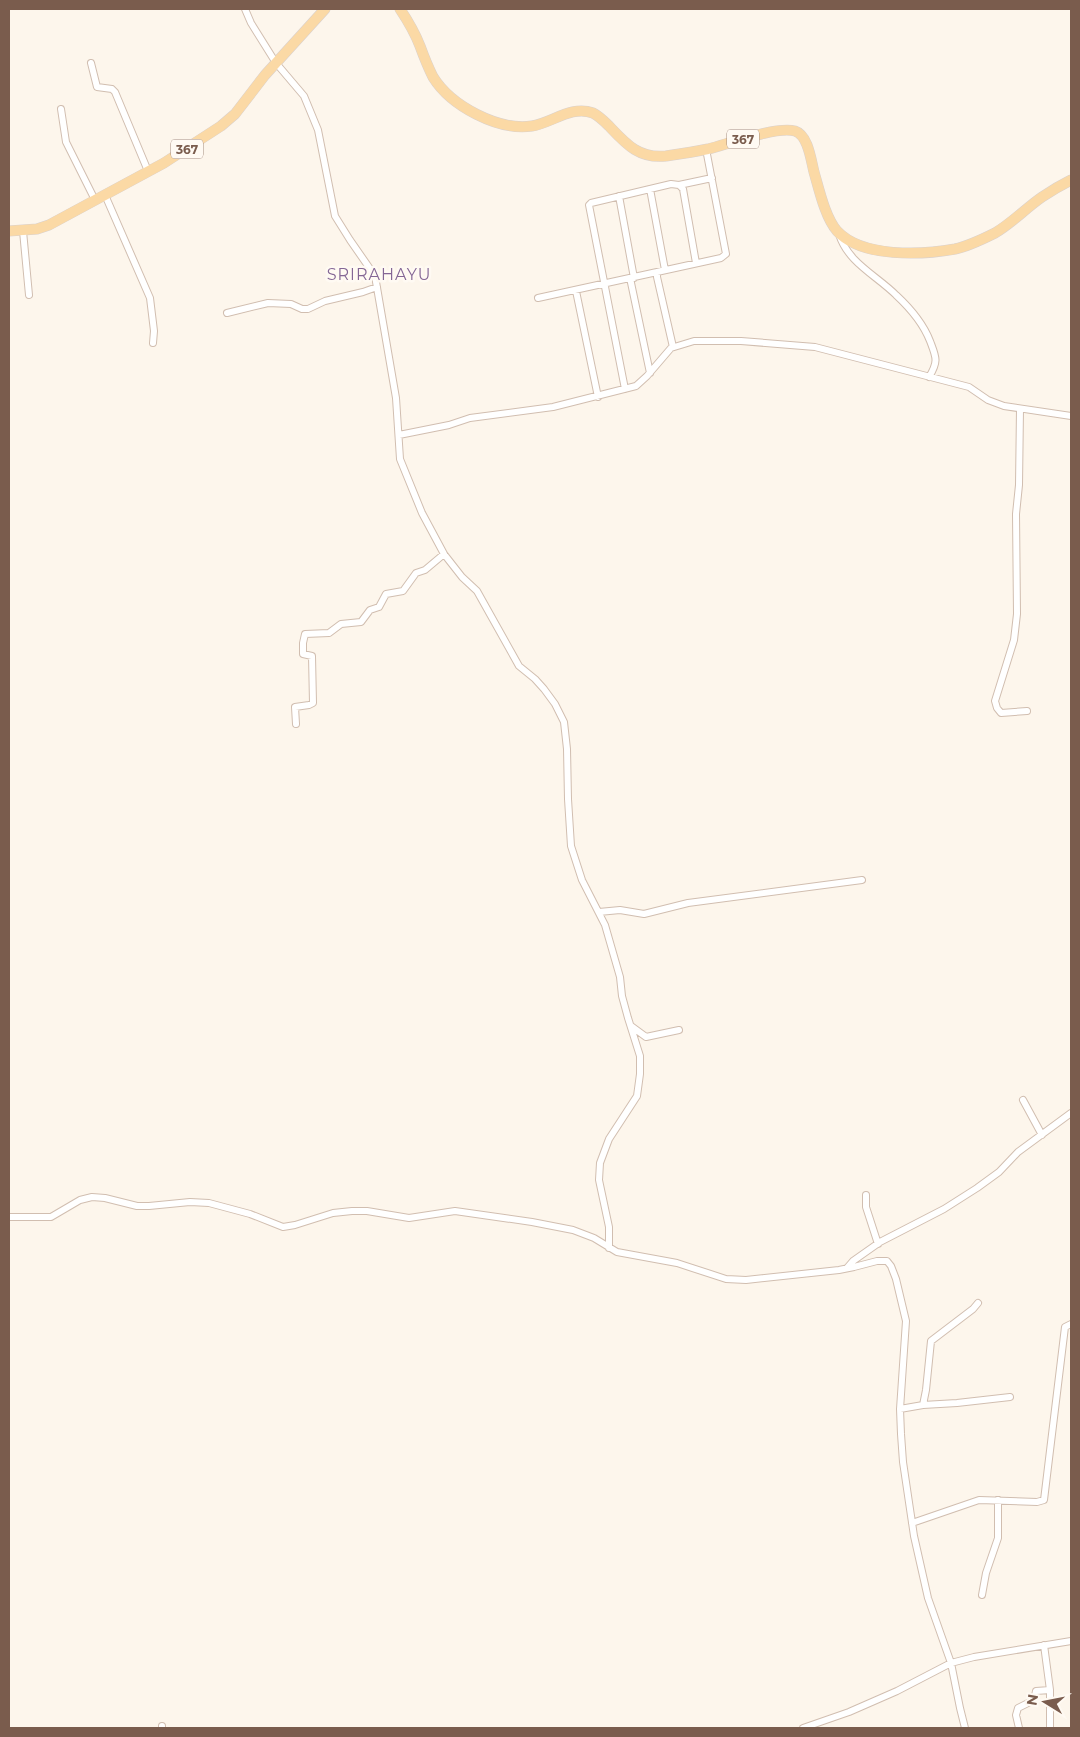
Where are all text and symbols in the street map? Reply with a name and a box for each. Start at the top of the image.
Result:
road number: 367 [727,130,759,148]
road number: 367 [171,140,203,158]
district label: SRIRAHAYU [327,265,431,284]
north arrow [1020,1677,1070,1727]
text: N [1022,1693,1042,1707]

